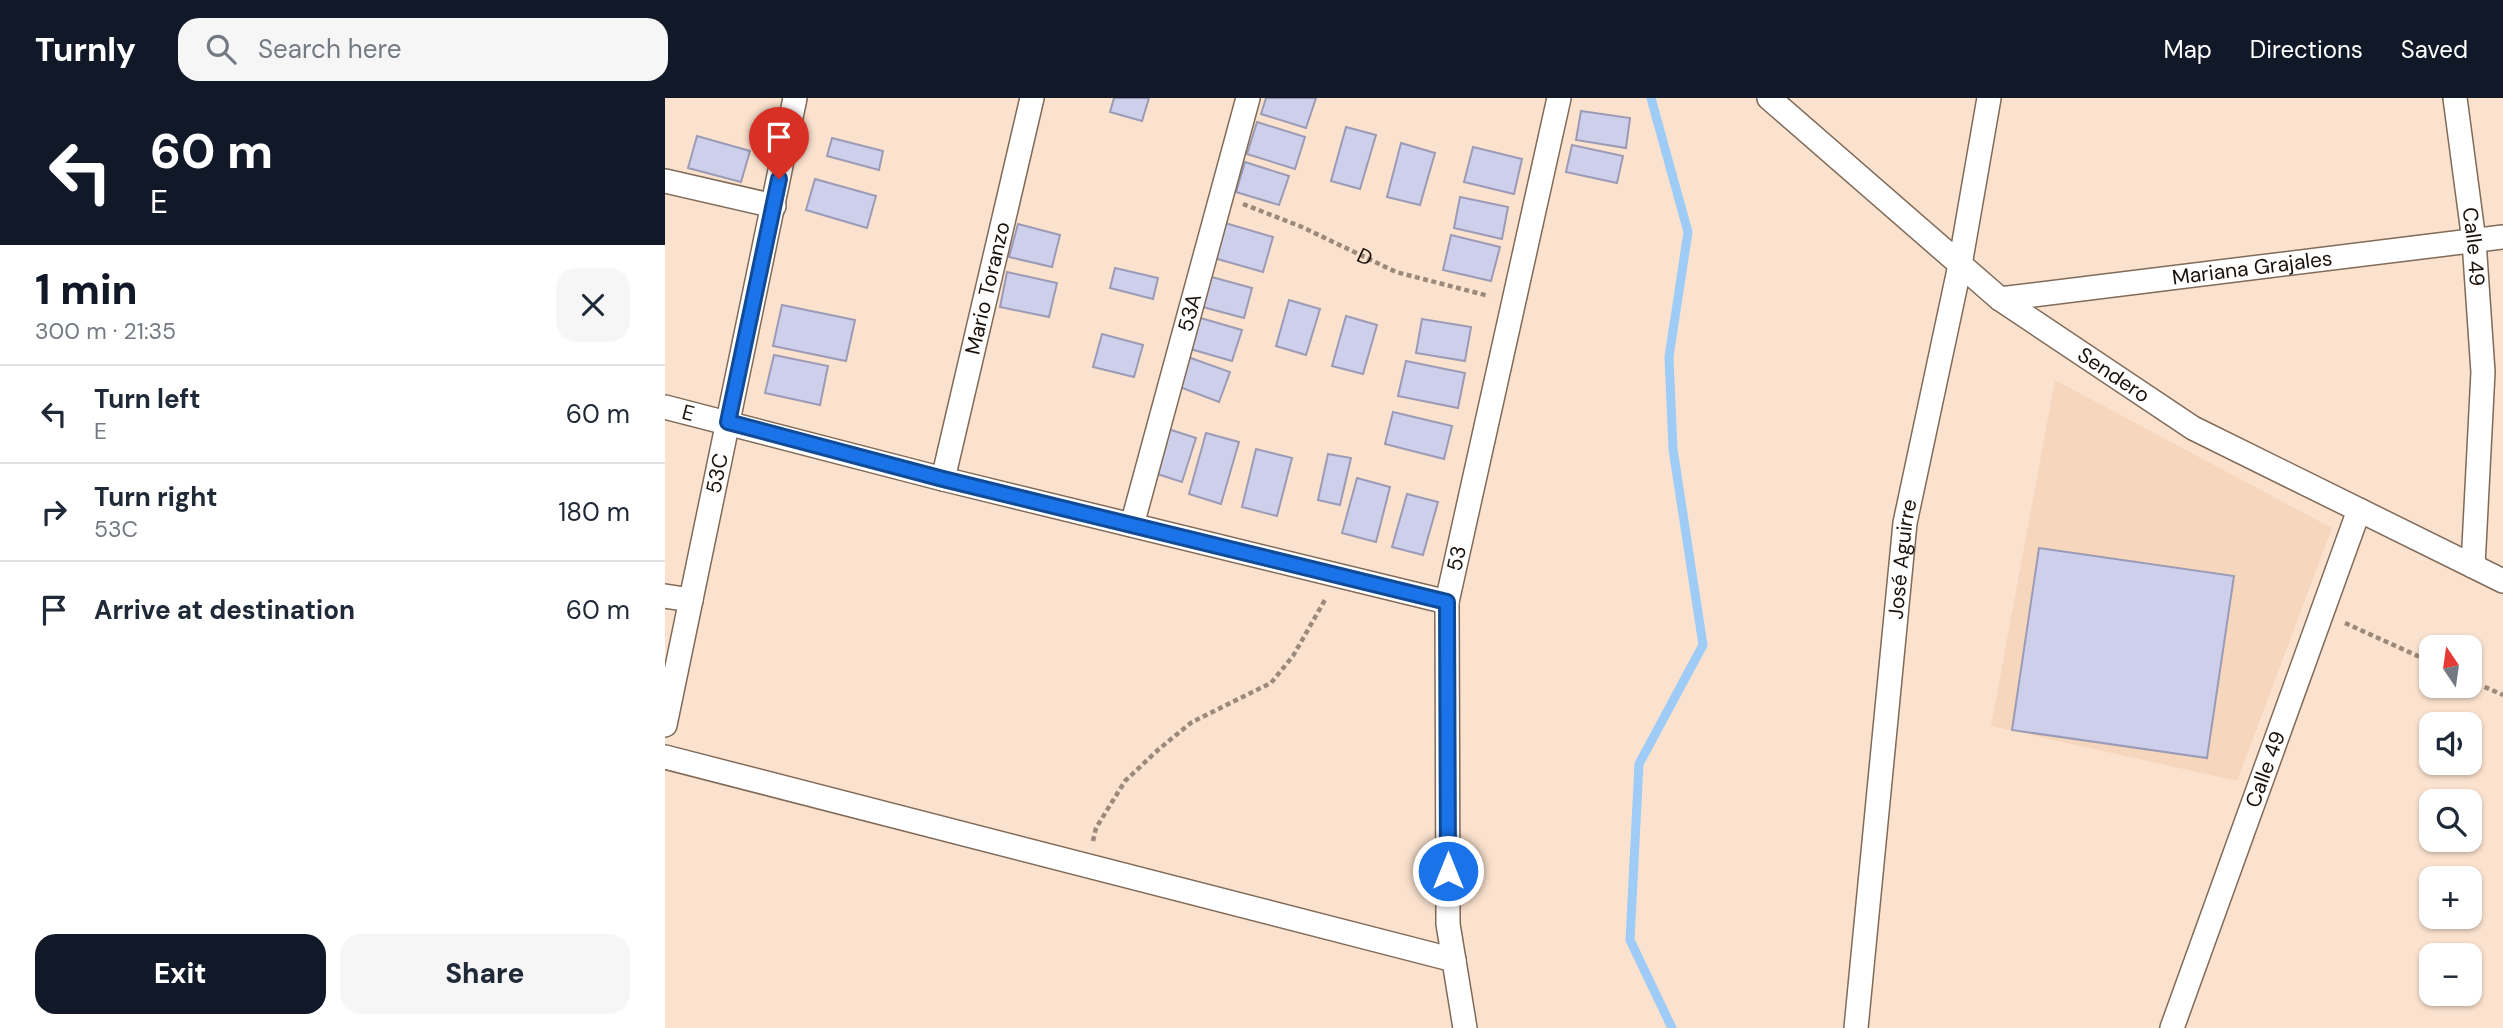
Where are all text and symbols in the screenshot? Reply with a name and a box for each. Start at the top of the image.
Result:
search box [178,18,668,81]
text: Turnly [35,28,136,71]
icon: search [202,30,240,68]
text: Search here [258,32,401,66]
text: Map [2164,34,2212,65]
text: Directions [2250,34,2363,65]
text: Saved [2401,34,2468,65]
pin [749,107,809,179]
icon: arrive [760,118,798,156]
text: 60 m [150,119,273,183]
icon: left [35,126,126,217]
text: E [150,181,168,223]
street label: Calle 49 [2456,206,2491,287]
street label: Mario Toranzo [959,219,1017,357]
street label: D [1352,241,1377,273]
street label: Mariana Grajales [2170,244,2334,292]
text: 1 min [35,262,138,317]
button: close [556,268,630,342]
street label: 53A [1171,290,1208,335]
text: 300 m · 21:35 [35,316,176,346]
street label: Sendero [2072,341,2155,409]
text: Turn left [94,382,201,416]
icon: left [35,395,73,433]
text: 60 m [566,397,630,431]
street label: E [679,398,697,428]
text: E [94,416,107,446]
street label: 53C [699,451,735,496]
text: Turn right [94,480,218,514]
icon: right [35,493,73,531]
text: 180 m [558,495,630,529]
street label: José Aguirre [1882,496,1924,621]
text: 53C [94,514,138,544]
street label: 53 [1440,543,1473,574]
icon: arrive [35,591,73,629]
text: Arrive at destination [94,593,355,627]
text: 60 m [566,593,630,627]
north arrow [2419,635,2481,698]
map controls [2419,635,2482,1006]
button: sound [2419,712,2482,775]
street label: Calle 49 [2239,727,2292,811]
button: search [2419,789,2482,852]
position arrow [1411,834,1485,908]
button: + [2419,866,2482,929]
button: Exit [35,934,326,1014]
button: Share [340,934,630,1014]
button: − [2419,943,2482,1006]

